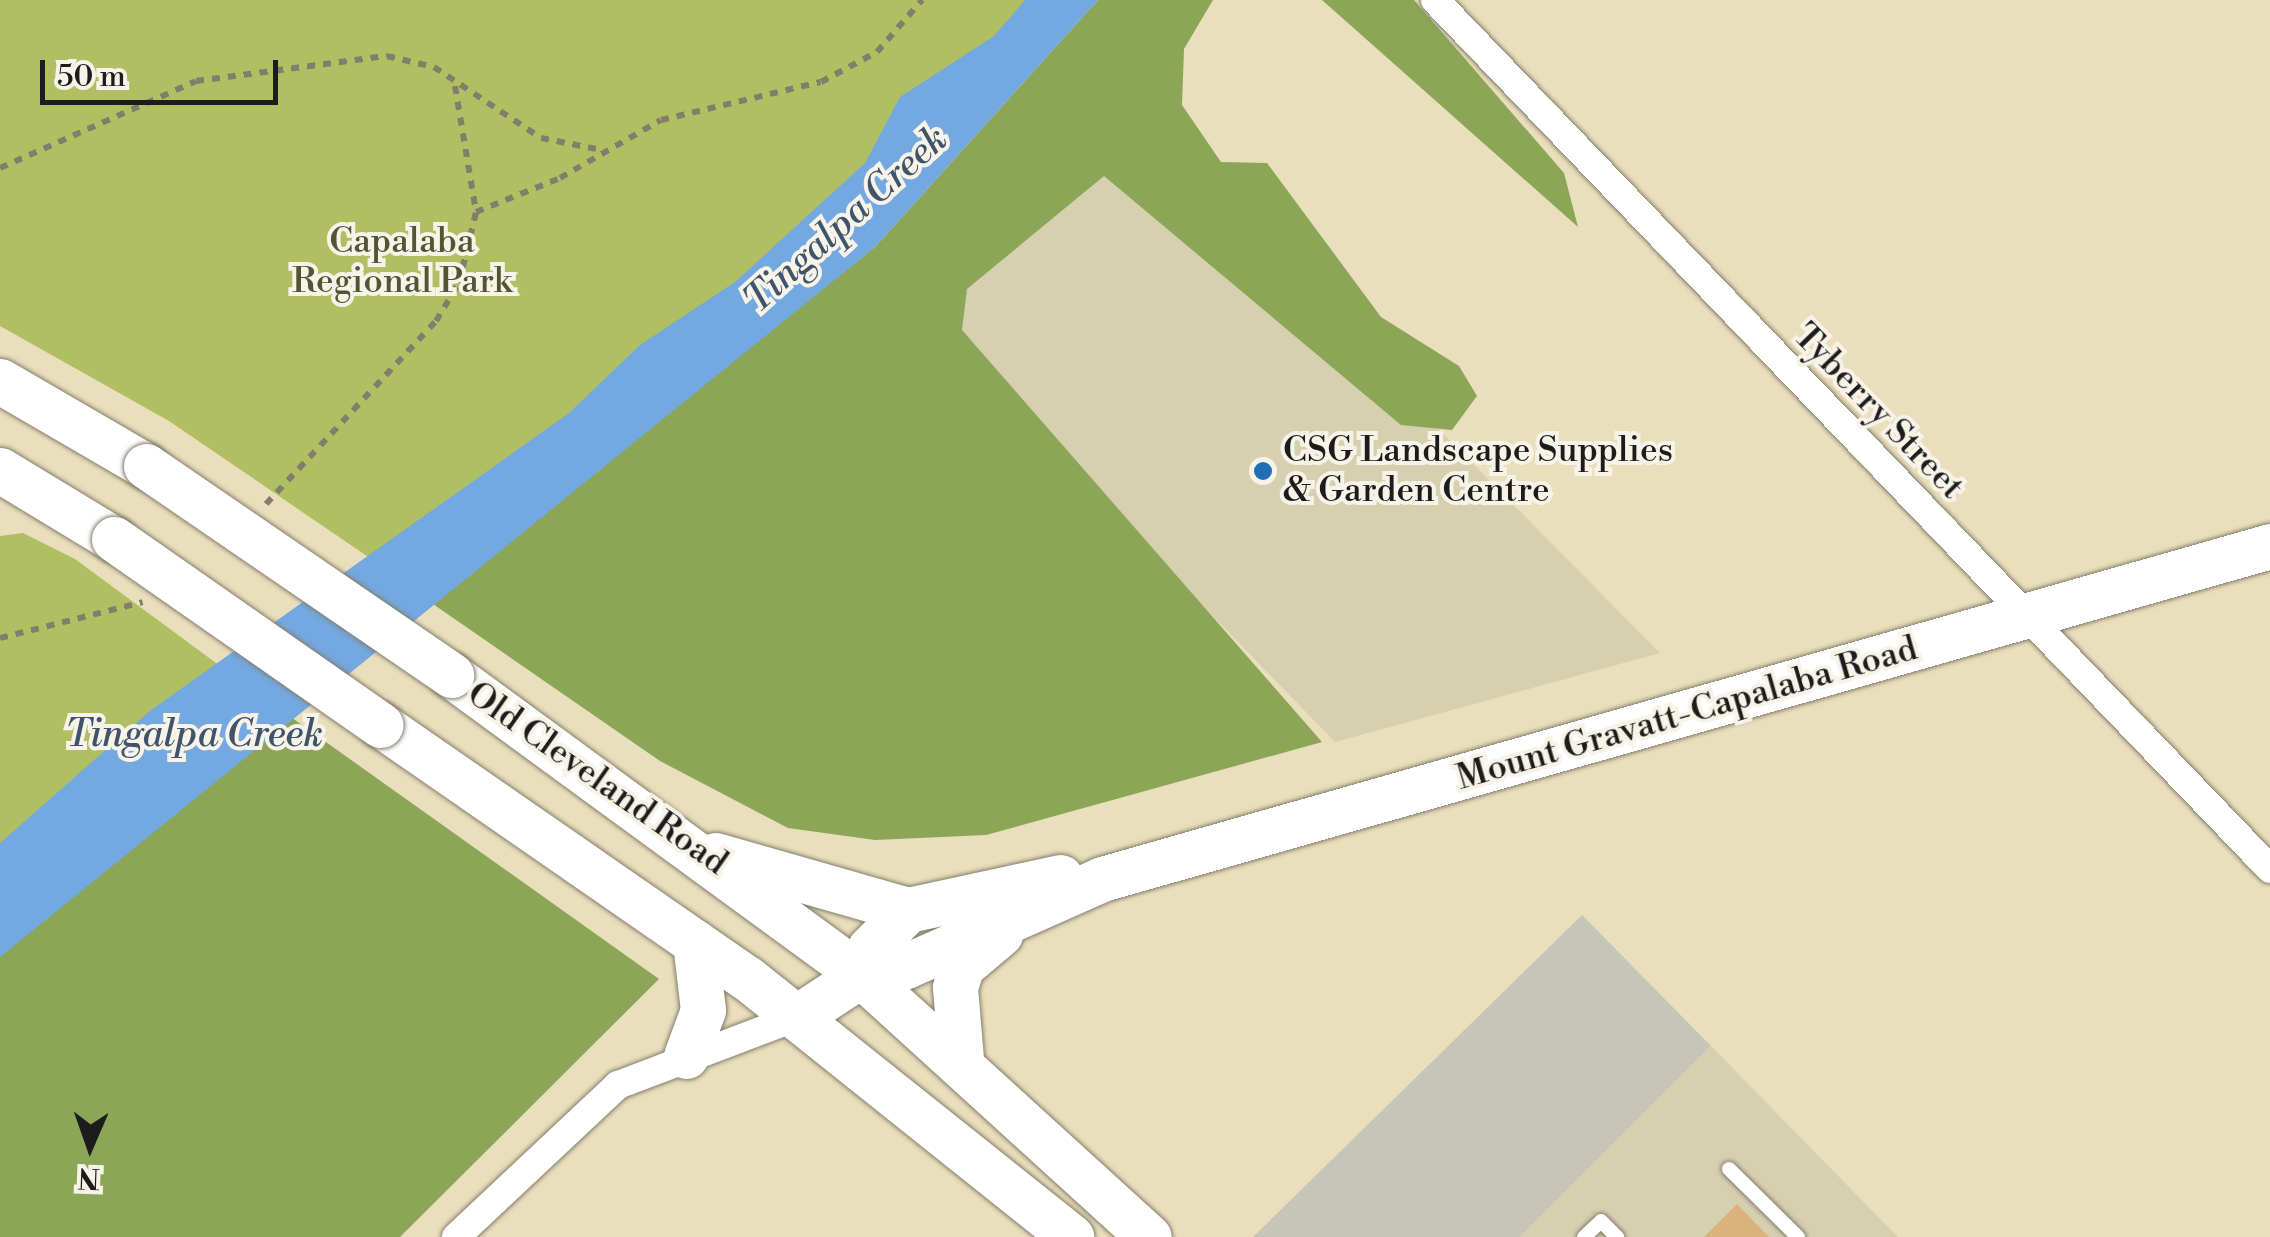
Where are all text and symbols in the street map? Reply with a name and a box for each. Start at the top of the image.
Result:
scale bar [45,40,282,102]
text: 50 m [57,58,126,96]
water label: Tingalpa Creek [735,117,957,323]
park label: Capalaba Regional Park [292,221,512,303]
street label: Tyberry Street [1784,316,1972,508]
place label: CSG Landscape Supplies & Garden Centre [1283,430,1673,512]
marker: CSG Landscape Supplies & Garden Centre [1252,460,1274,482]
street label: Mount Gravatt-Capalaba Road [1452,628,1922,800]
street label: Old Cleveland Road [459,673,735,885]
water label: Tingalpa Creek [65,712,323,758]
north arrow [40,1097,140,1197]
text: N [77,1160,101,1195]

